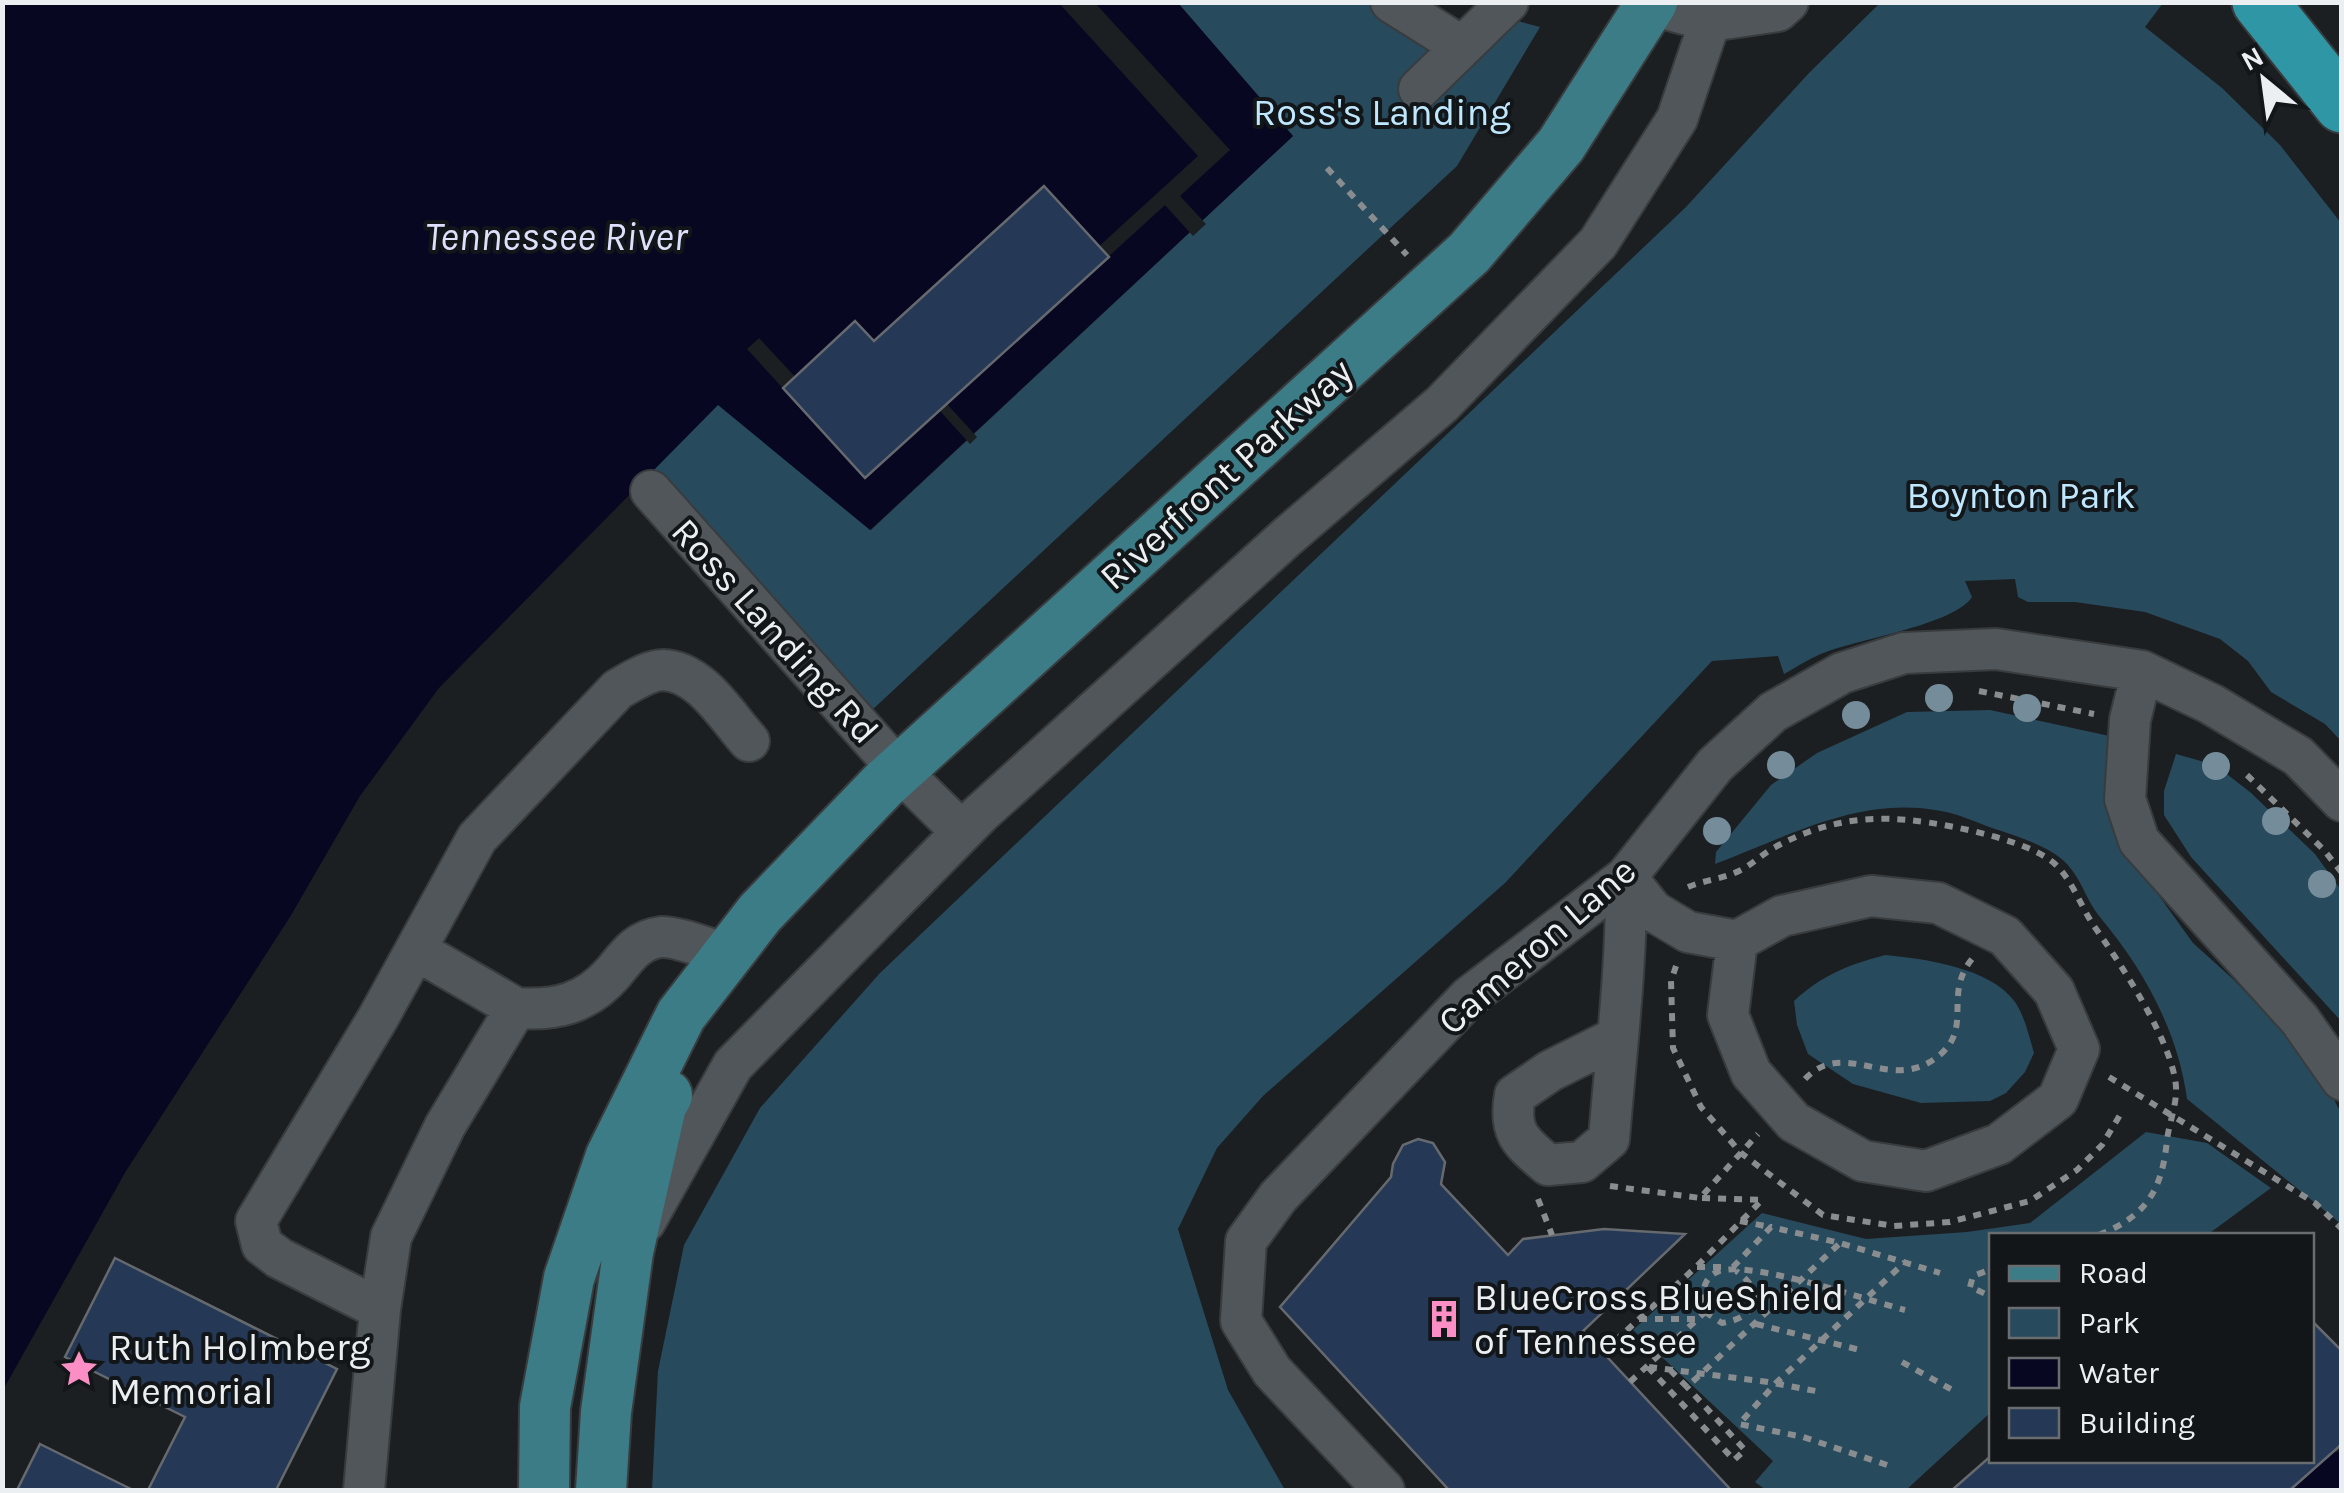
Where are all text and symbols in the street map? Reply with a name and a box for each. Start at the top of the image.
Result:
north arrow [2214,30,2314,130]
text: N [2235,39,2269,78]
park label: Ross's Landing [1253,90,1511,135]
water label: Tennessee River [425,213,688,260]
street label: Riverfront Parkway [1091,349,1362,599]
park label: Boynton Park [1906,473,2136,518]
street label: Ross Landing Rd [662,509,888,753]
street label: Cameron Lane [1429,848,1645,1044]
legend [1989,1233,2314,1463]
text: Road [2079,1255,2148,1291]
place label: BlueCross BlueShield of Tennessee [1474,1275,1844,1364]
building icon: BlueCross BlueShield of Tennessee [1423,1298,1465,1340]
text: Park [2079,1305,2140,1341]
place label: Ruth Holmberg Memorial [109,1325,371,1414]
place icon: Ruth Holmberg Memorial [58,1348,100,1390]
text: Water [2079,1355,2159,1391]
text: Building [2079,1405,2195,1441]

